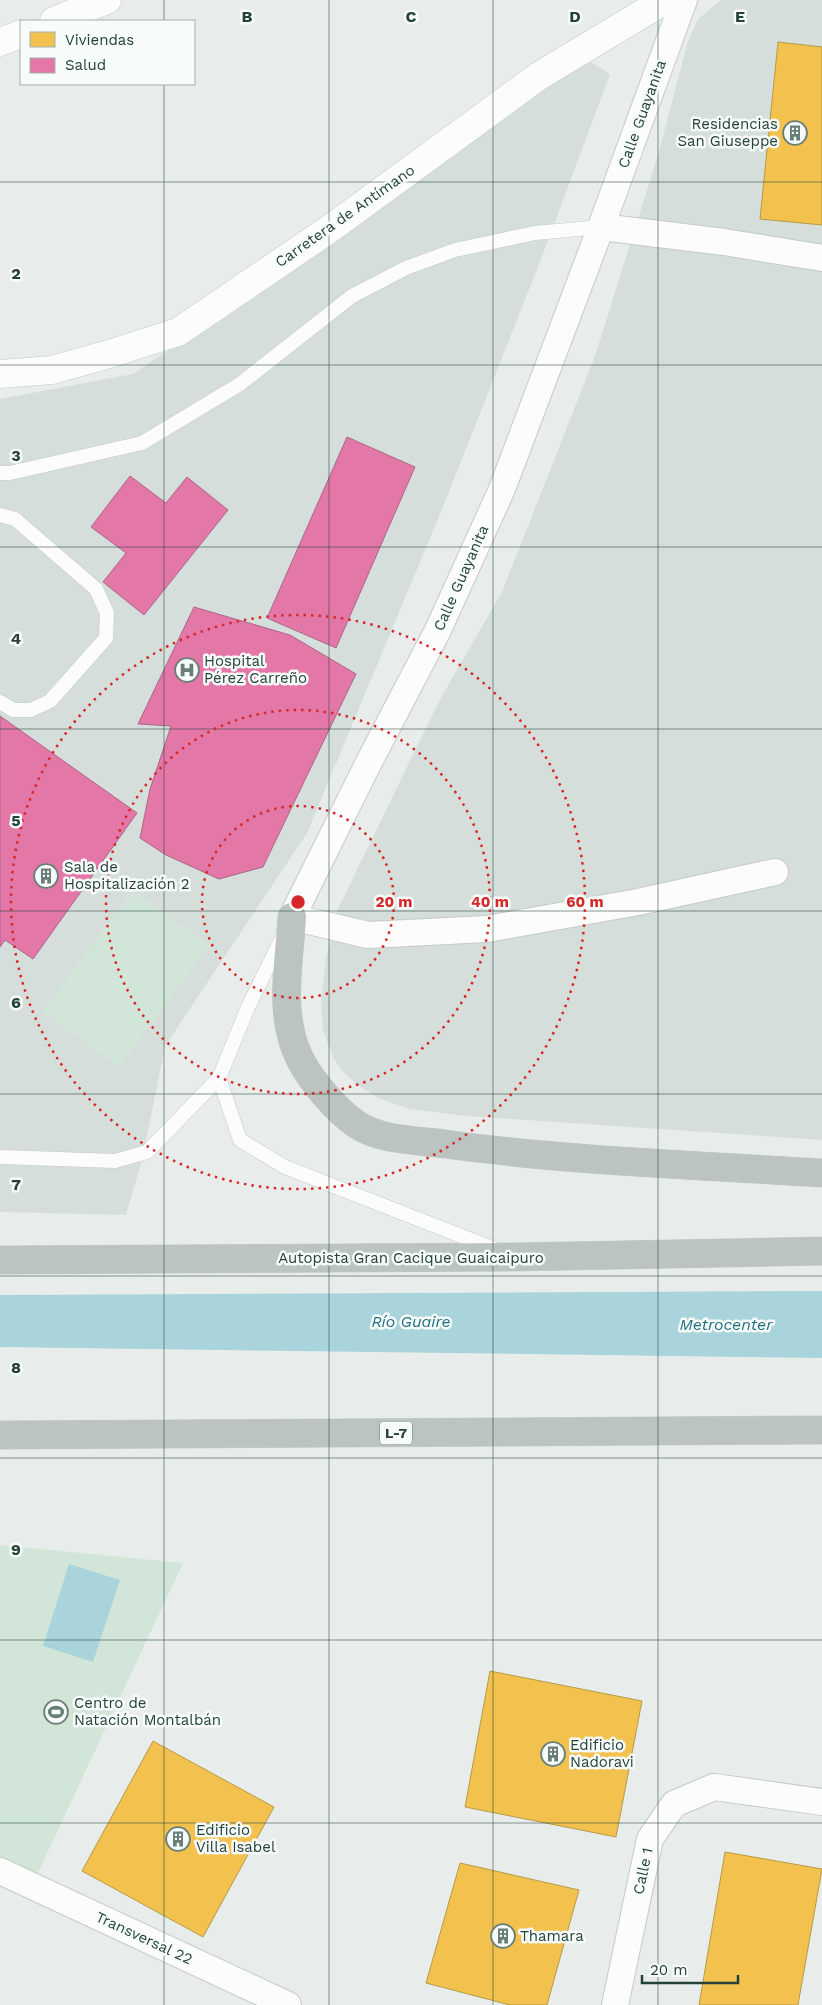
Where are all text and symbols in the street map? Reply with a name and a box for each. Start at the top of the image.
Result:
text: B [242,7,253,26]
text: C [406,7,417,26]
text: D [569,7,581,26]
text: E [735,7,745,26]
legend [20,20,195,85]
text: Viviendas [65,31,134,49]
text: Salud [65,56,106,74]
street label: Calle Guayanita [614,57,670,171]
place label: Residencias San Giuseppe [678,115,778,150]
building icon: Residencias San Giuseppe [782,120,808,146]
street label: Carretera de Antímano [272,161,418,271]
text: 2 [11,264,21,283]
text: 3 [11,446,21,465]
street label: Calle Guayanita [430,522,493,634]
text: 4 [11,629,21,648]
place label: Hospital Pérez Carreño [204,652,307,687]
hospital icon: Hospital Pérez Carreño [174,657,200,683]
text: 5 [11,811,21,830]
place label: Sala de Hospitalización 2 [64,858,190,893]
building icon: Sala de Hospitalización 2 [33,863,59,889]
centre of rings [289,893,307,911]
text: 20 m [375,893,413,911]
text: 40 m [471,893,509,911]
text: 60 m [566,893,604,911]
text: 6 [11,993,21,1012]
text: 7 [11,1175,21,1194]
street label: Autopista Gran Cacique Guaicaipuro [278,1249,544,1267]
water label: Río Guaire [371,1312,451,1331]
water label: Metrocenter [680,1315,773,1334]
text: 8 [11,1358,21,1377]
road number: L-7 [380,1422,412,1445]
text: 9 [11,1540,21,1559]
place label: Centro de Natación Montalbán [74,1694,221,1729]
sports icon: Centro de Natación Montalbán [43,1699,69,1725]
place label: Edificio Nadoravi [570,1736,634,1771]
building icon: Edificio Nadoravi [540,1741,566,1767]
place label: Edificio Villa Isabel [196,1821,276,1856]
building icon: Edificio Villa Isabel [165,1826,191,1852]
street label: Calle 1 [629,1846,657,1896]
street label: Transversal 22 [93,1908,195,1968]
building icon: Thamara [490,1923,516,1949]
place label: Thamara [520,1927,584,1945]
scale bar [642,1952,738,1984]
text: 20 m [650,1961,688,1979]

